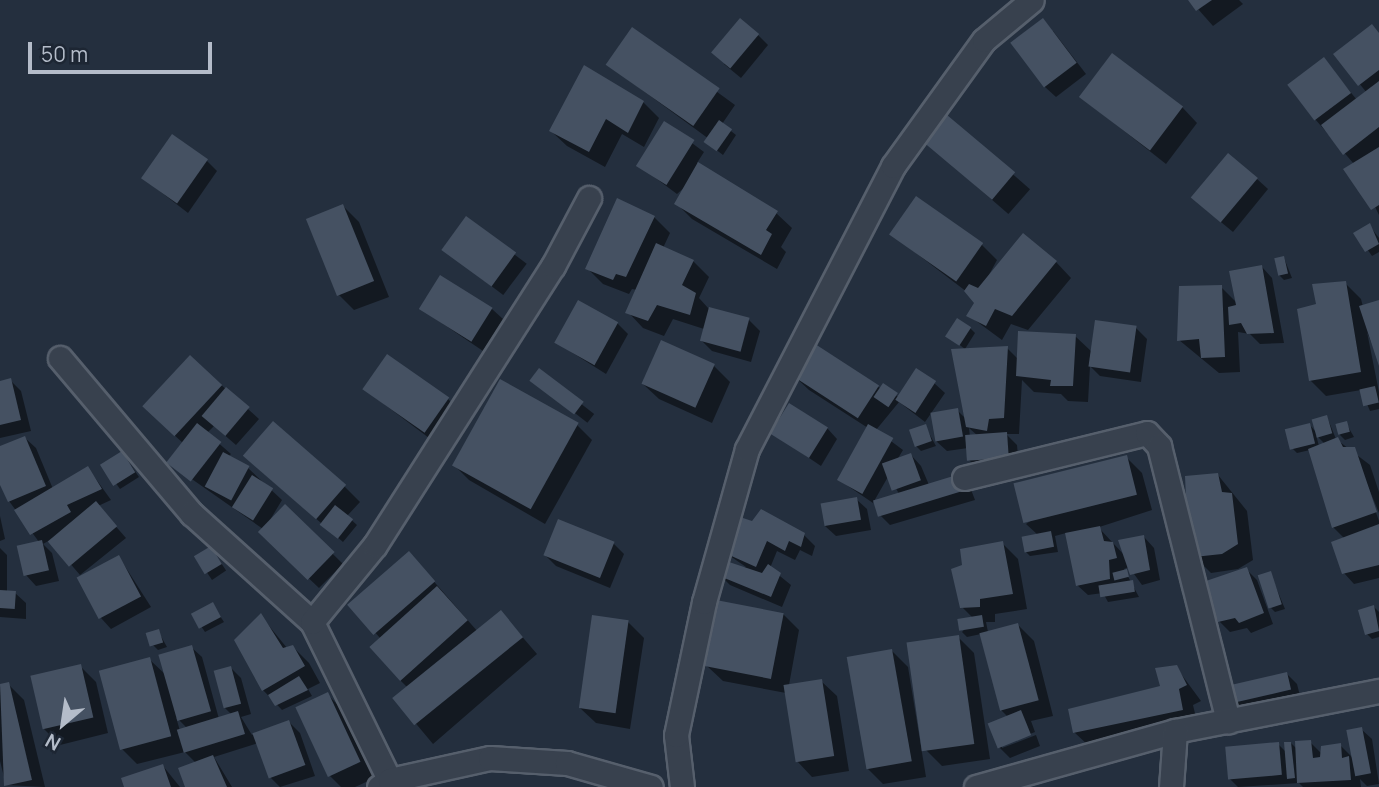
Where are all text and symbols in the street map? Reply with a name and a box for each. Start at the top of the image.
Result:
scale bar [32,28,215,72]
text: 50 m [41,40,88,68]
north arrow [28,689,98,759]
text: N [41,728,65,757]

